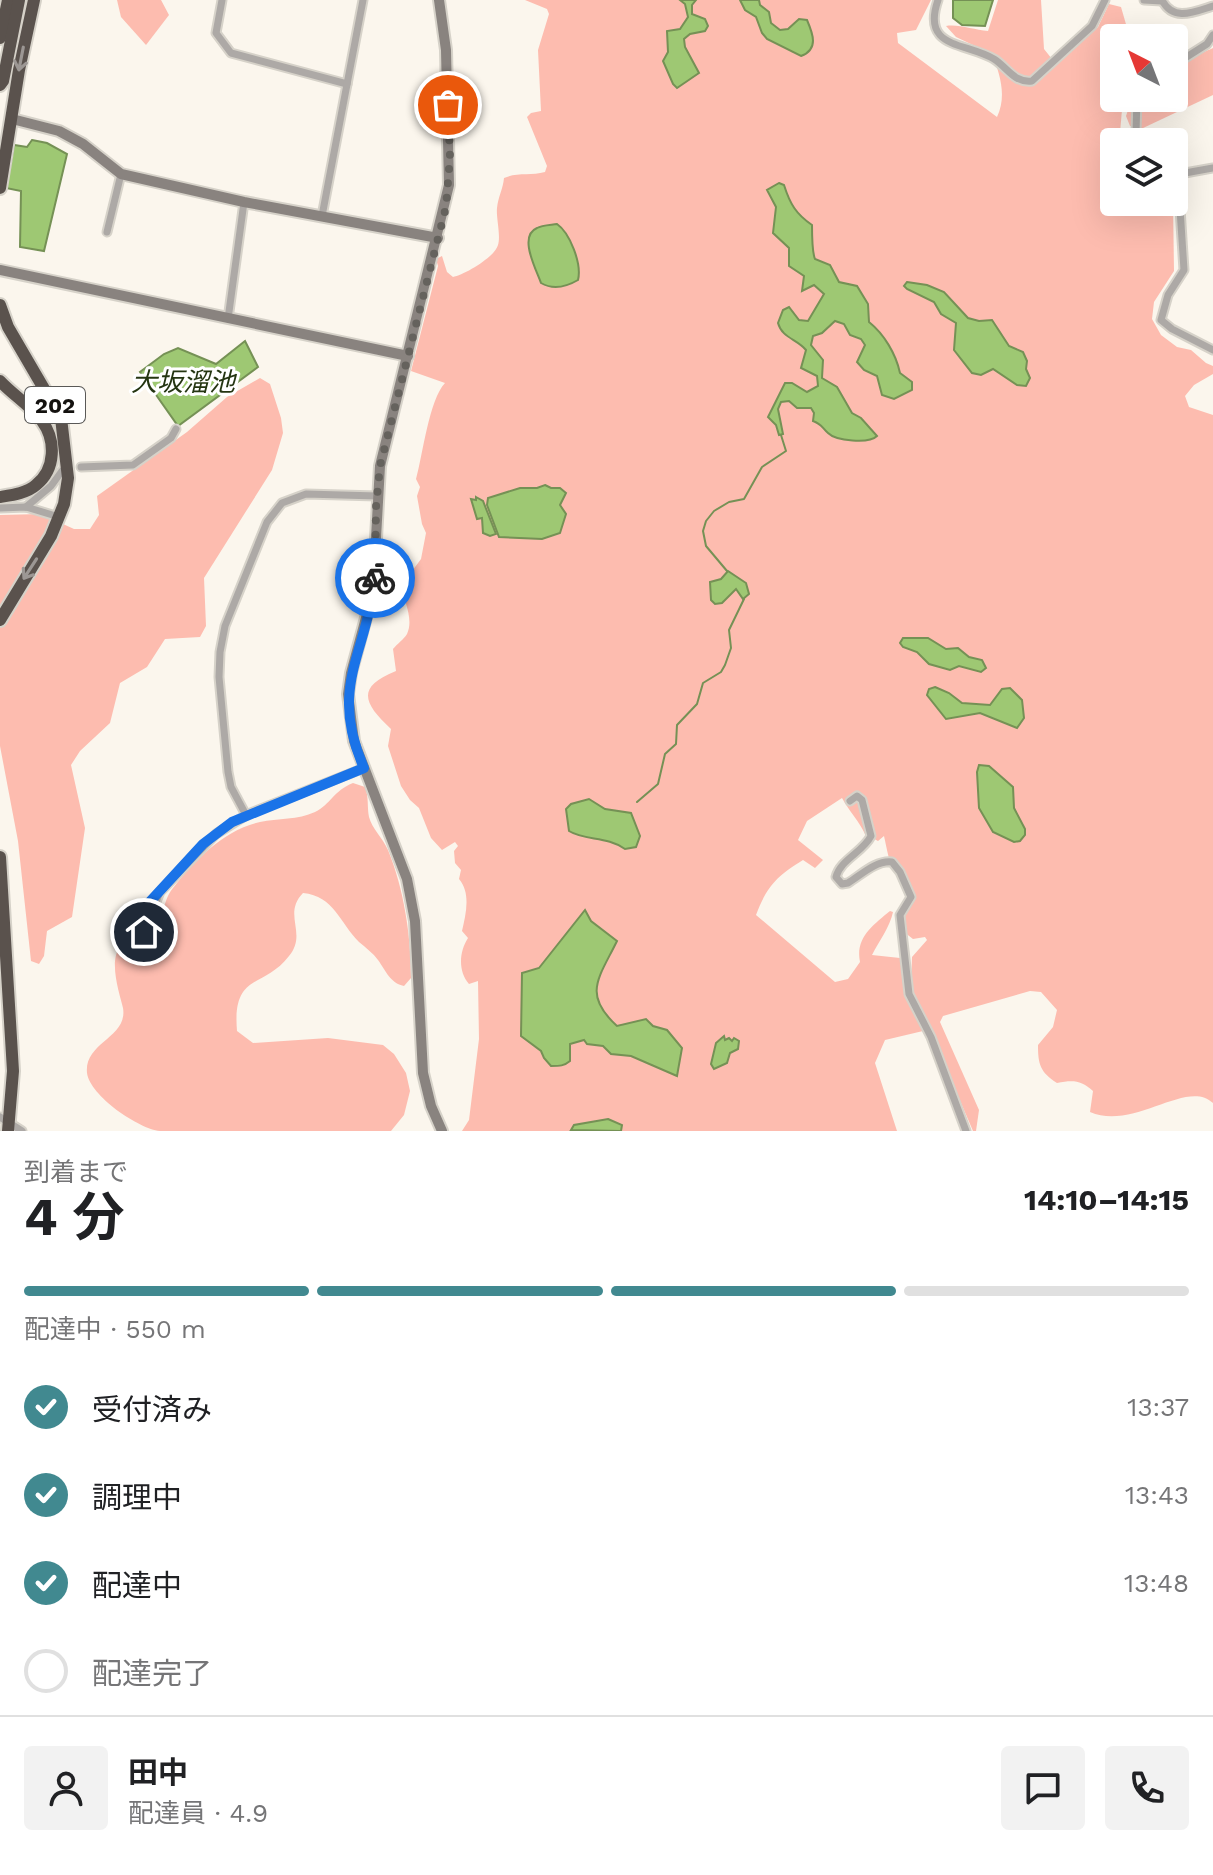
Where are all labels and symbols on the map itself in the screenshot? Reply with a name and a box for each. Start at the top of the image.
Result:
north arrow [1100,24,1188,112]
one-way arrow [13,46,28,72]
pin [414,71,482,139]
water label: 大坂溜池 [131,367,238,397]
road number: 202 [25,387,85,423]
courier [335,538,415,618]
one-way arrow [22,557,38,580]
pin [110,898,178,966]

